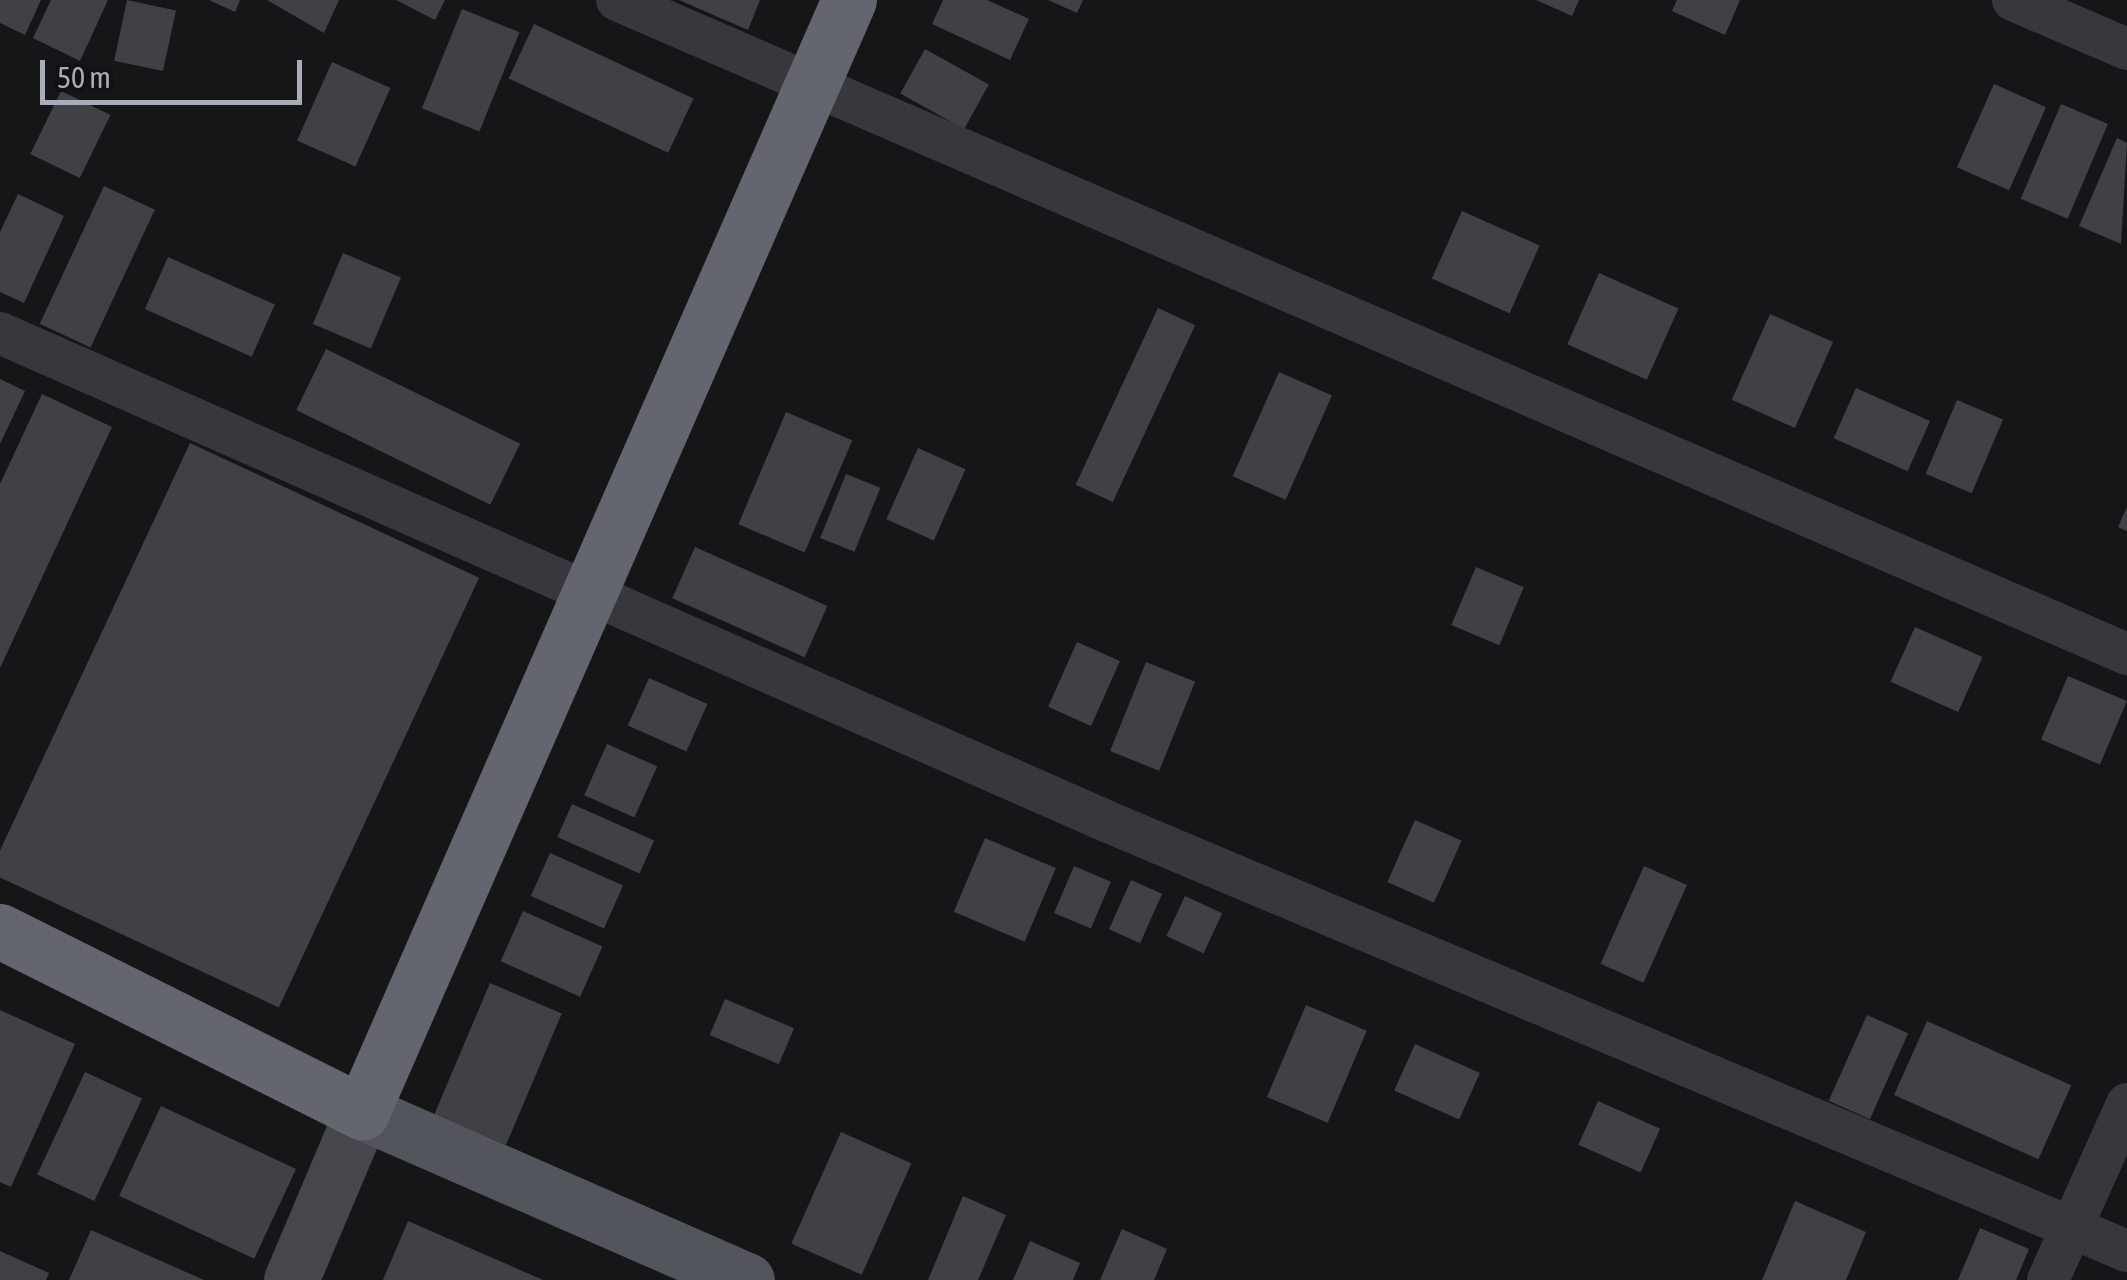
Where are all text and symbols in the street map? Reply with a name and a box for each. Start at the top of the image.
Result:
scale bar [45,40,308,102]
text: 50 m [57,60,111,94]

